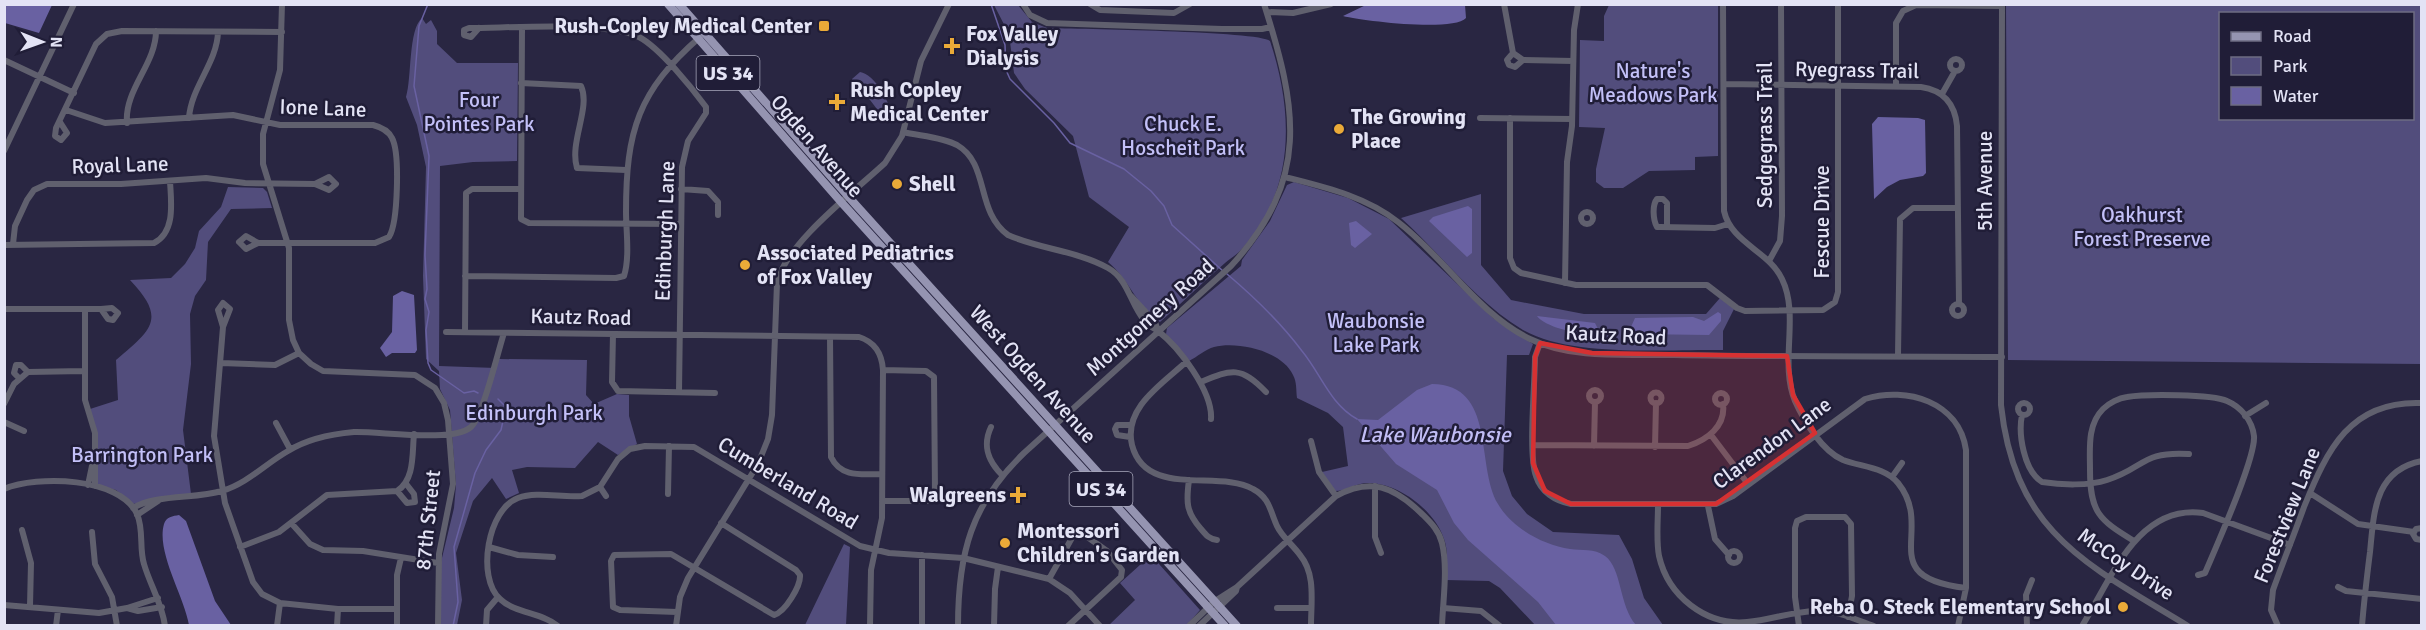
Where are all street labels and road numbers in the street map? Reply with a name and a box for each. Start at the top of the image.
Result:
road number: US 34 [696,56,760,90]
street label: Ryegrass Trail [1795,56,1919,84]
street label: Sedgegrass Trail [1752,62,1778,208]
street label: Ogden Avenue [765,89,869,203]
street label: Ione Lane [279,93,367,123]
street label: 5th Avenue [1972,131,1998,231]
street label: Royal Lane [71,150,169,180]
street label: Edinburgh Lane [650,160,680,302]
street label: Fescue Drive [1809,165,1835,279]
street label: Montgomery Road [1081,253,1219,381]
street label: West Ogden Avenue [964,300,1102,448]
street label: Kautz Road [530,303,632,331]
street label: Kautz Road [1565,319,1667,351]
street label: Clarendon Lane [1708,391,1836,495]
street label: Cumberland Road [713,431,863,535]
street label: Forestview Lane [2248,443,2326,587]
street label: 87th Street [410,469,446,571]
road number: US 34 [1070,472,1132,506]
street label: McCoy Drive [2073,522,2179,606]

